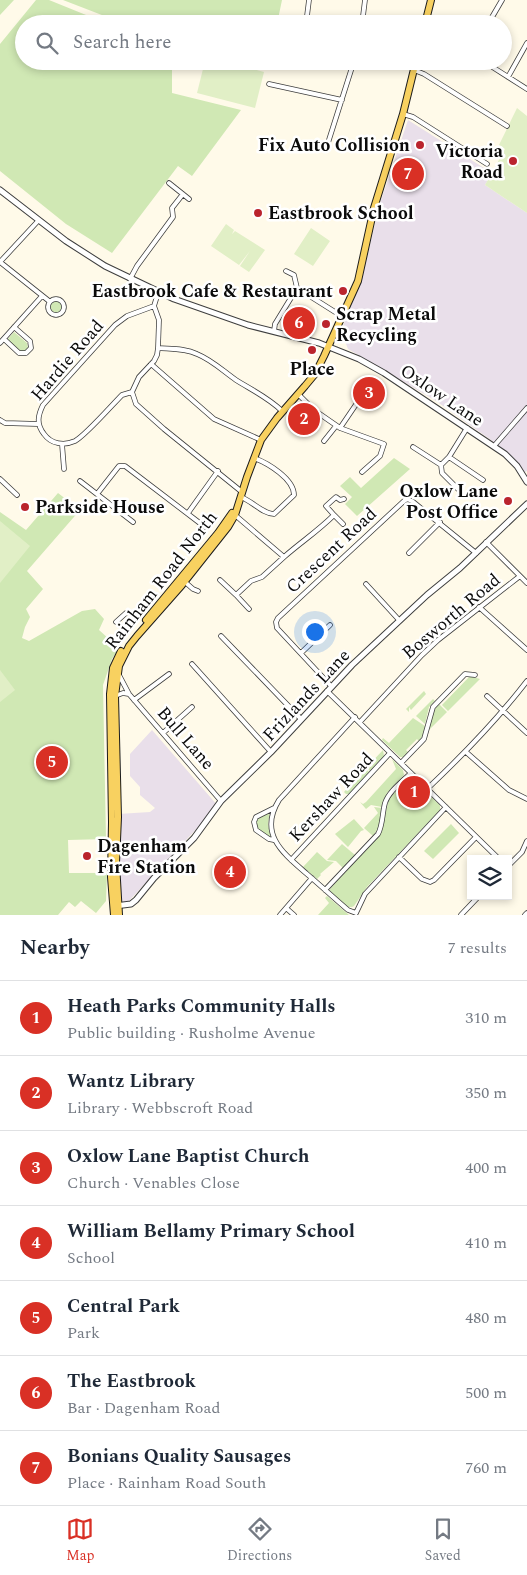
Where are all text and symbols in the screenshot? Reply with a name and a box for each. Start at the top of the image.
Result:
search box [15,15,512,70]
text: Search here [73,28,172,57]
icon: search [33,29,61,57]
place label: Fix Auto Collision [258,132,410,159]
place label: Victoria Road [435,138,504,186]
marker: Fix Auto Collision [414,139,426,151]
pin: 7 [392,155,424,193]
marker: Victoria Road [507,155,519,167]
place label: Eastbrook School [268,200,414,227]
marker: Eastbrook School [252,207,264,219]
place label: Eastbrook Cafe & Restaurant [92,278,333,305]
marker: Eastbrook Cafe & Restaurant [337,285,349,297]
place label: Scrap Metal Recycling [336,301,436,349]
pin: 6 [283,304,315,342]
street label: Hardie Road [24,314,110,407]
marker: Scrap Metal Recycling [320,318,332,330]
marker: Place [306,344,318,356]
place label: Place [290,356,335,383]
street label: Oxlow Lane [394,357,489,433]
pin: 3 [353,374,385,412]
pin: 2 [288,400,320,438]
place label: Oxlow Lane Post Office [400,478,498,526]
place label: Parkside House [35,494,165,521]
marker: Oxlow Lane Post Office [502,495,514,507]
marker: Parkside House [19,501,31,513]
street label: Crescent Road [280,501,383,600]
street label: Rainham Road North [99,505,224,655]
street label: Bosworth Road [396,567,507,666]
your location [302,619,328,645]
street label: Frizlands Lane [256,643,356,748]
street label: Bull Lane [150,701,221,776]
pin: 5 [36,743,68,781]
street label: Kershaw Road [283,746,380,848]
pin: 1 [398,773,430,811]
place label: Dagenham Fire Station [97,833,196,881]
marker: Dagenham Fire Station [81,850,93,862]
pin: 4 [214,853,246,891]
map controls [467,855,512,900]
button: layers [467,855,512,900]
text: Nearby [20,932,90,964]
text: 7 results [448,936,507,960]
text: Heath Parks Community Halls [67,992,336,1021]
text: 1 [32,1006,40,1030]
text: 310 m [465,1006,507,1030]
text: Public building · Rusholme Avenue [67,1021,316,1045]
text: Wantz Library [67,1067,194,1096]
text: 2 [32,1081,40,1105]
text: 350 m [465,1081,507,1105]
text: Library · Webbscroft Road [67,1096,253,1120]
text: Oxlow Lane Baptist Church [67,1142,310,1171]
text: 3 [32,1156,40,1180]
text: 400 m [465,1156,507,1180]
text: Church · Venables Close [67,1171,240,1195]
text: William Bellamy Primary School [67,1217,355,1246]
text: 4 [32,1231,40,1255]
text: 410 m [465,1231,507,1255]
text: School [67,1246,115,1270]
text: Central Park [67,1292,180,1321]
text: 5 [32,1306,40,1330]
text: 480 m [465,1306,507,1330]
text: Park [67,1321,100,1345]
text: The Eastbrook [67,1367,196,1396]
text: 6 [32,1381,40,1405]
text: 500 m [465,1381,507,1405]
text: Bar · Dagenham Road [67,1396,220,1420]
text: Bonians Quality Sausages [67,1442,291,1471]
text: 7 [32,1456,40,1480]
text: 760 m [465,1456,507,1480]
text: Place · Rainham Road South [67,1471,266,1495]
tab: Map [66,1515,94,1566]
tab: Directions [227,1515,292,1566]
tab: Saved [425,1515,461,1566]

